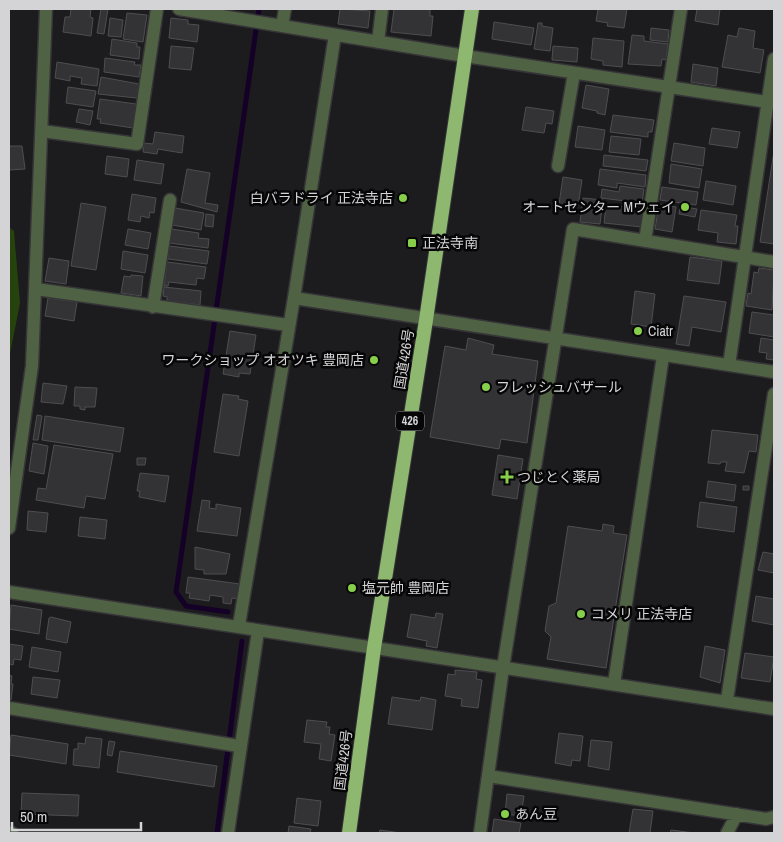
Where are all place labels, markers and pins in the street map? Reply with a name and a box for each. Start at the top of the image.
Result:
place label: 白バラドライ 正法寺店 [250,189,393,207]
marker: 白バラドライ 正法寺店 [397,192,409,204]
place label: オートセンター Mウェイ [522,198,675,216]
marker: オートセンター Mウェイ [679,201,691,213]
place label: 正法寺南 [422,234,478,252]
marker: 正法寺南 [406,237,418,249]
place label: Ciatr [648,322,673,340]
marker: Ciatr [632,325,644,337]
place label: ワークショップ オオツキ 豊岡店 [162,351,364,369]
marker: ワークショップ オオツキ 豊岡店 [368,354,380,366]
place label: フレッシュバザール [496,378,622,396]
marker: フレッシュバザール [480,381,492,393]
place label: つじとく薬局 [517,468,601,486]
marker: つじとく薬局 [501,471,513,483]
place label: 塩元帥 豊岡店 [362,579,449,597]
marker: 塩元帥 豊岡店 [346,582,358,594]
place label: コメリ 正法寺店 [591,605,692,623]
marker: コメリ 正法寺店 [575,608,587,620]
place label: あん豆 [515,805,557,823]
marker: あん豆 [499,808,511,820]

